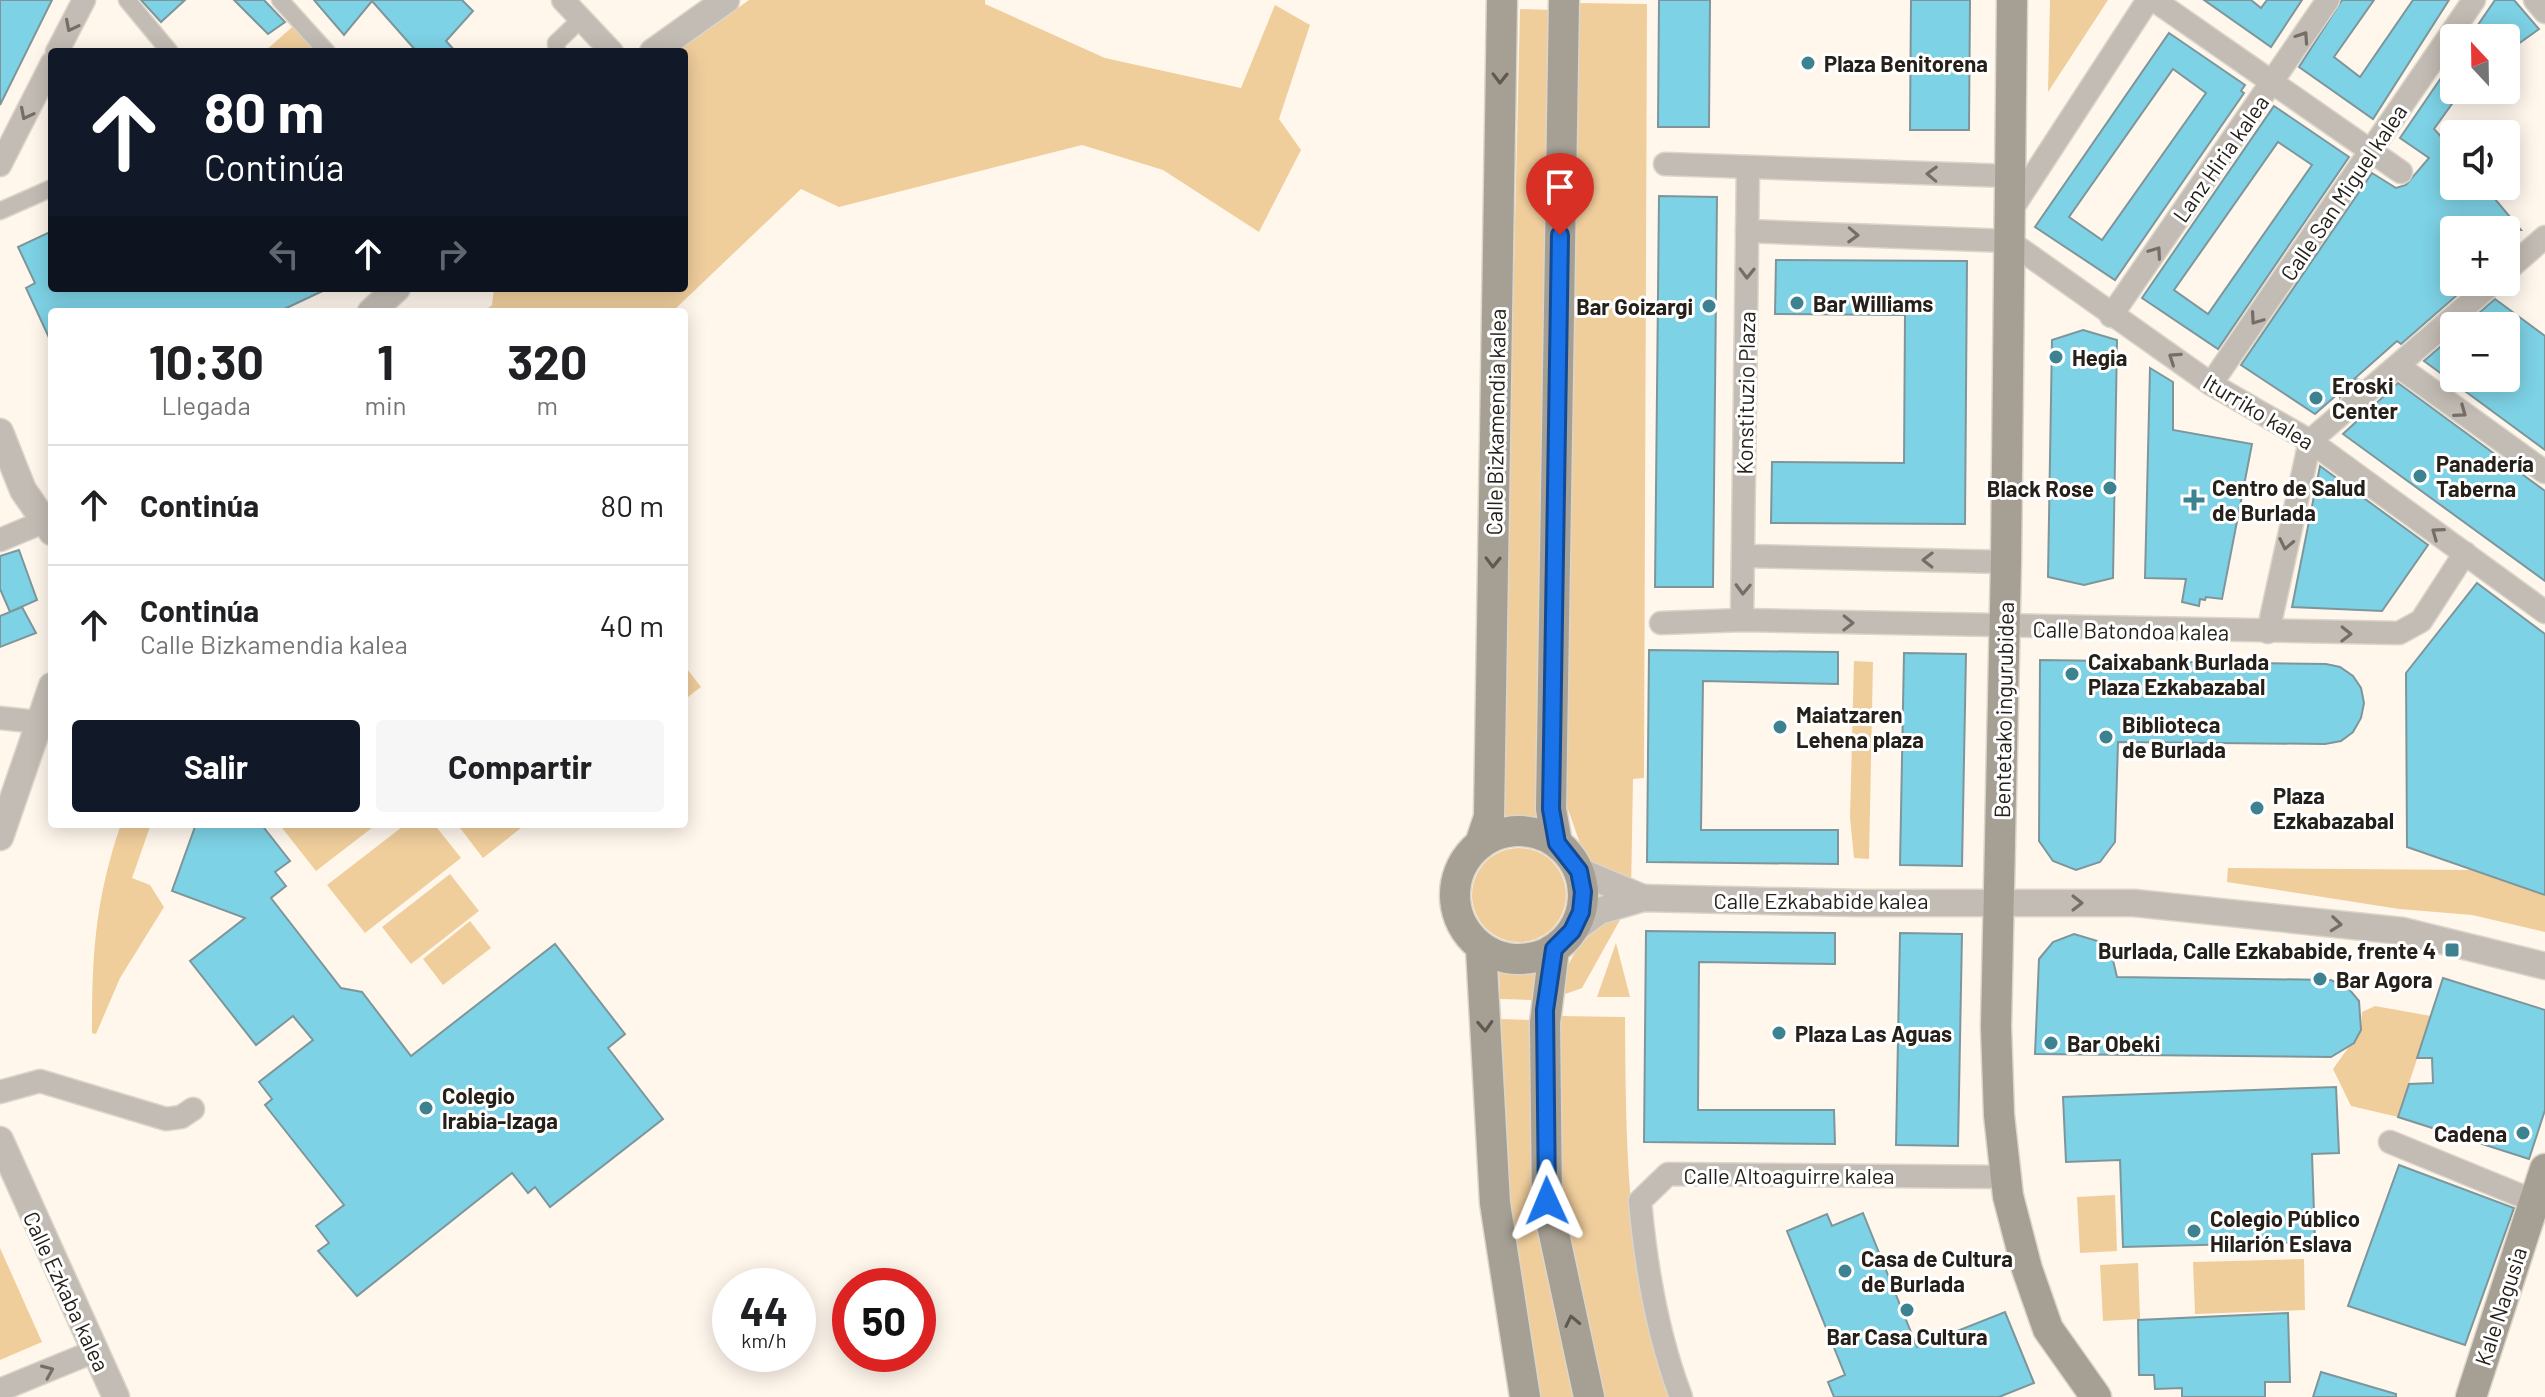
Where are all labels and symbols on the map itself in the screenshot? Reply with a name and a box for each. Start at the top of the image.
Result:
one-way arrow [65,18,80,32]
north arrow [2440,24,2520,104]
one-way arrow [2293,32,2308,46]
place label: Plaza Benitorena [1824,50,1988,76]
marker: Plaza Benitorena [1799,54,1817,72]
one-way arrow [1492,72,1509,85]
street label: Lanz Hiria kalea [2167,90,2273,226]
street label: Calle San Miguel kalea [2274,99,2412,285]
one-way arrow [20,105,36,120]
pin [1526,153,1594,235]
one-way arrow [1925,165,1938,182]
one-way arrow [1847,226,1860,243]
one-way arrow [2146,246,2161,260]
one-way arrow [1738,267,1755,280]
place label: Bar Williams [1813,290,1933,316]
place label: Bar Goizargi [1576,293,1693,319]
marker: Bar Williams [1788,294,1806,312]
marker: Bar Goizargi [1700,297,1718,315]
street label: Calle Bizkamendia kalea [1480,308,1510,536]
one-way arrow [2251,310,2266,324]
street label: Konstituzio Plaza [1731,311,1759,475]
place label: Hegia [2072,344,2127,370]
marker: Hegia [2047,348,2065,366]
one-way arrow [2168,353,2183,368]
street label: Iturriko kalea [2199,368,2319,454]
place label: Eroski Center [2332,372,2399,423]
marker: Eroski Center [2307,389,2325,407]
one-way arrow [2452,402,2467,416]
place label: Panadería Taberna [2436,450,2534,501]
marker: Panadería Taberna [2411,467,2429,485]
place label: Centro de Salud de Burlada [2212,474,2366,525]
place label: Black Rose [1987,475,2094,501]
marker: Black Rose [2101,479,2119,497]
marker: Centro de Salud de Burlada [2183,489,2205,511]
one-way arrow [2432,528,2446,542]
one-way arrow [2278,537,2295,551]
one-way arrow [1921,551,1934,569]
one-way arrow [1484,556,1502,569]
one-way arrow [1734,583,1751,596]
street label: Bentetako ingurubidea [1988,602,2018,818]
one-way arrow [1842,614,1855,631]
street label: Calle Batondoa kalea [2033,615,2229,645]
one-way arrow [2340,626,2353,643]
place label: Caixabank Burlada Plaza Ezkabazabal [2088,648,2269,699]
marker: Caixabank Burlada Plaza Ezkabazabal [2063,665,2081,683]
place label: Maiatzaren Lehena plaza [1796,701,1924,752]
place label: Biblioteca de Burlada [2122,711,2226,762]
marker: Maiatzaren Lehena plaza [1771,718,1789,736]
marker: Biblioteca de Burlada [2097,728,2115,746]
place label: Plaza Ezkabazabal [2273,782,2394,833]
marker: Plaza Ezkabazabal [2248,799,2266,817]
street label: Calle Ezkababide kalea [1714,887,1928,913]
one-way arrow [2071,894,2084,912]
one-way arrow [2330,916,2343,933]
place label: Burlada, Calle Ezkababide, frente 4 [2098,937,2436,963]
marker: Burlada, Calle Ezkababide, frente 4 [2443,941,2461,959]
place label: Bar Agora [2336,966,2433,992]
marker: Bar Agora [2311,970,2329,988]
one-way arrow [1476,1020,1493,1033]
place label: Plaza Las Aguas [1795,1020,1952,1046]
marker: Plaza Las Aguas [1770,1024,1788,1042]
place label: Bar Obeki [2067,1030,2160,1056]
marker: Bar Obeki [2042,1034,2060,1052]
place label: Colegio Irabia-Izaga [442,1082,558,1133]
marker: Colegio Irabia-Izaga [417,1099,435,1117]
place label: Cadena [2434,1120,2507,1146]
marker: Cadena [2514,1124,2532,1142]
position arrow [1505,1159,1589,1243]
street label: Calle Altoaguirre kalea [1683,1162,1895,1188]
place label: Colegio Público Hilarión Eslava [2210,1205,2360,1256]
street label: Calle Ezkaba kalea [19,1207,115,1375]
marker: Colegio Público Hilarión Eslava [2185,1222,2203,1240]
street label: Kale Nagusia [2469,1244,2531,1368]
place label: Casa de Cultura de Burlada [1861,1245,2013,1296]
marker: Casa de Cultura de Burlada [1836,1262,1854,1280]
speed limit sign: 50 [832,1268,936,1372]
marker: Bar Casa Cultura [1898,1301,1916,1319]
one-way arrow [1564,1314,1581,1328]
place label: Bar Casa Cultura [1827,1323,1988,1349]
one-way arrow [40,1364,54,1380]

